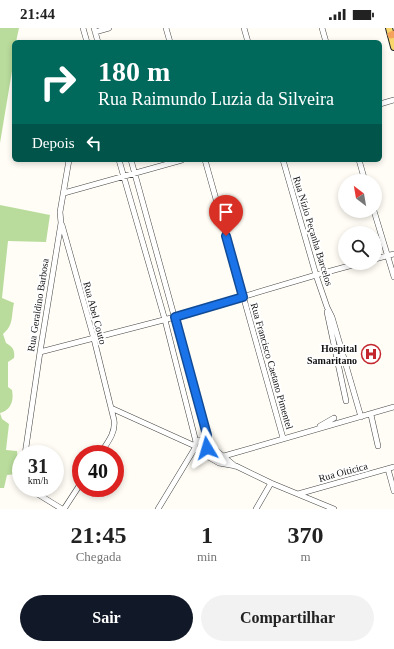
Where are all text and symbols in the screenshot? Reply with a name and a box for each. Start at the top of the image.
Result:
text: 21:44 [20,6,55,22]
icon: right [32,56,84,108]
text: 180 m [98,56,170,87]
text: Rua Raimundo Luzia da Silveira [98,89,334,109]
icon: left [83,132,105,154]
text: Depois [32,135,75,151]
north arrow [338,174,382,218]
map controls [338,174,382,270]
street label: Rua Nízio Peçanha Barcelos [291,175,335,287]
pin [209,195,243,236]
icon: arrive [215,201,237,223]
button: search [338,226,382,270]
street label: Rua Geraldino Barbosa [25,257,51,352]
street label: Rua Abel Couto [81,280,109,346]
street label: Rua Francisco Caetano Pimentel [249,302,295,431]
place label: Hospital Samaritano [307,343,357,366]
hospital icon: Hospital Samaritano [360,343,382,365]
position arrow [186,427,228,469]
speed limit sign: 40 [72,445,124,497]
text: 31 [28,455,48,477]
street label: Rua Oiticica [317,460,369,484]
text: km/h [28,475,48,486]
text: 21:45 [70,522,126,548]
text: 1 [201,522,213,548]
text: 370 [288,522,324,548]
text: Chegada [76,549,121,564]
text: min [197,549,217,564]
text: m [300,549,311,564]
button: Sair [20,595,193,641]
button: Compartilhar [201,595,374,641]

